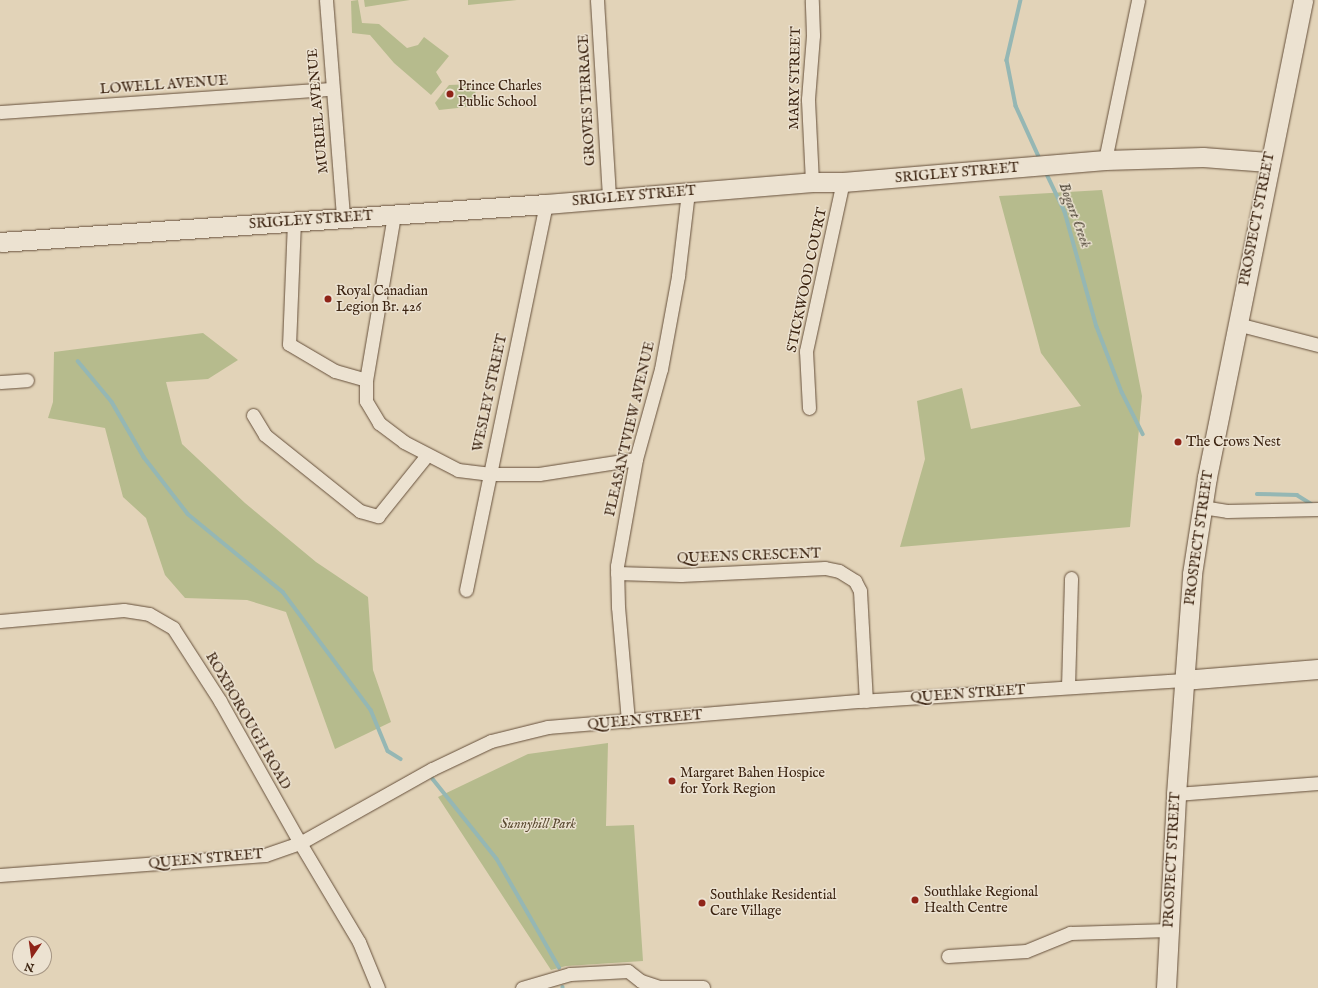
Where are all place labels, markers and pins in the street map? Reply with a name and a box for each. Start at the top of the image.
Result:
place label: Prince Charles Public School [458,78,542,110]
marker: Prince Charles Public School [445,89,455,99]
place label: Royal Canadian Legion Br. 426 [336,283,428,316]
marker: Royal Canadian Legion Br. 426 [323,294,333,304]
place label: The Crows Nest [1186,434,1281,450]
marker: The Crows Nest [1173,437,1183,447]
place label: Margaret Bahen Hospice for York Region [680,765,825,798]
marker: Margaret Bahen Hospice for York Region [667,776,677,786]
place label: Southlake Regional Health Centre [924,884,1038,916]
place label: Southlake Residential Care Village [710,887,836,920]
marker: Southlake Regional Health Centre [909,894,921,906]
marker: Southlake Residential Care Village [697,898,707,908]

